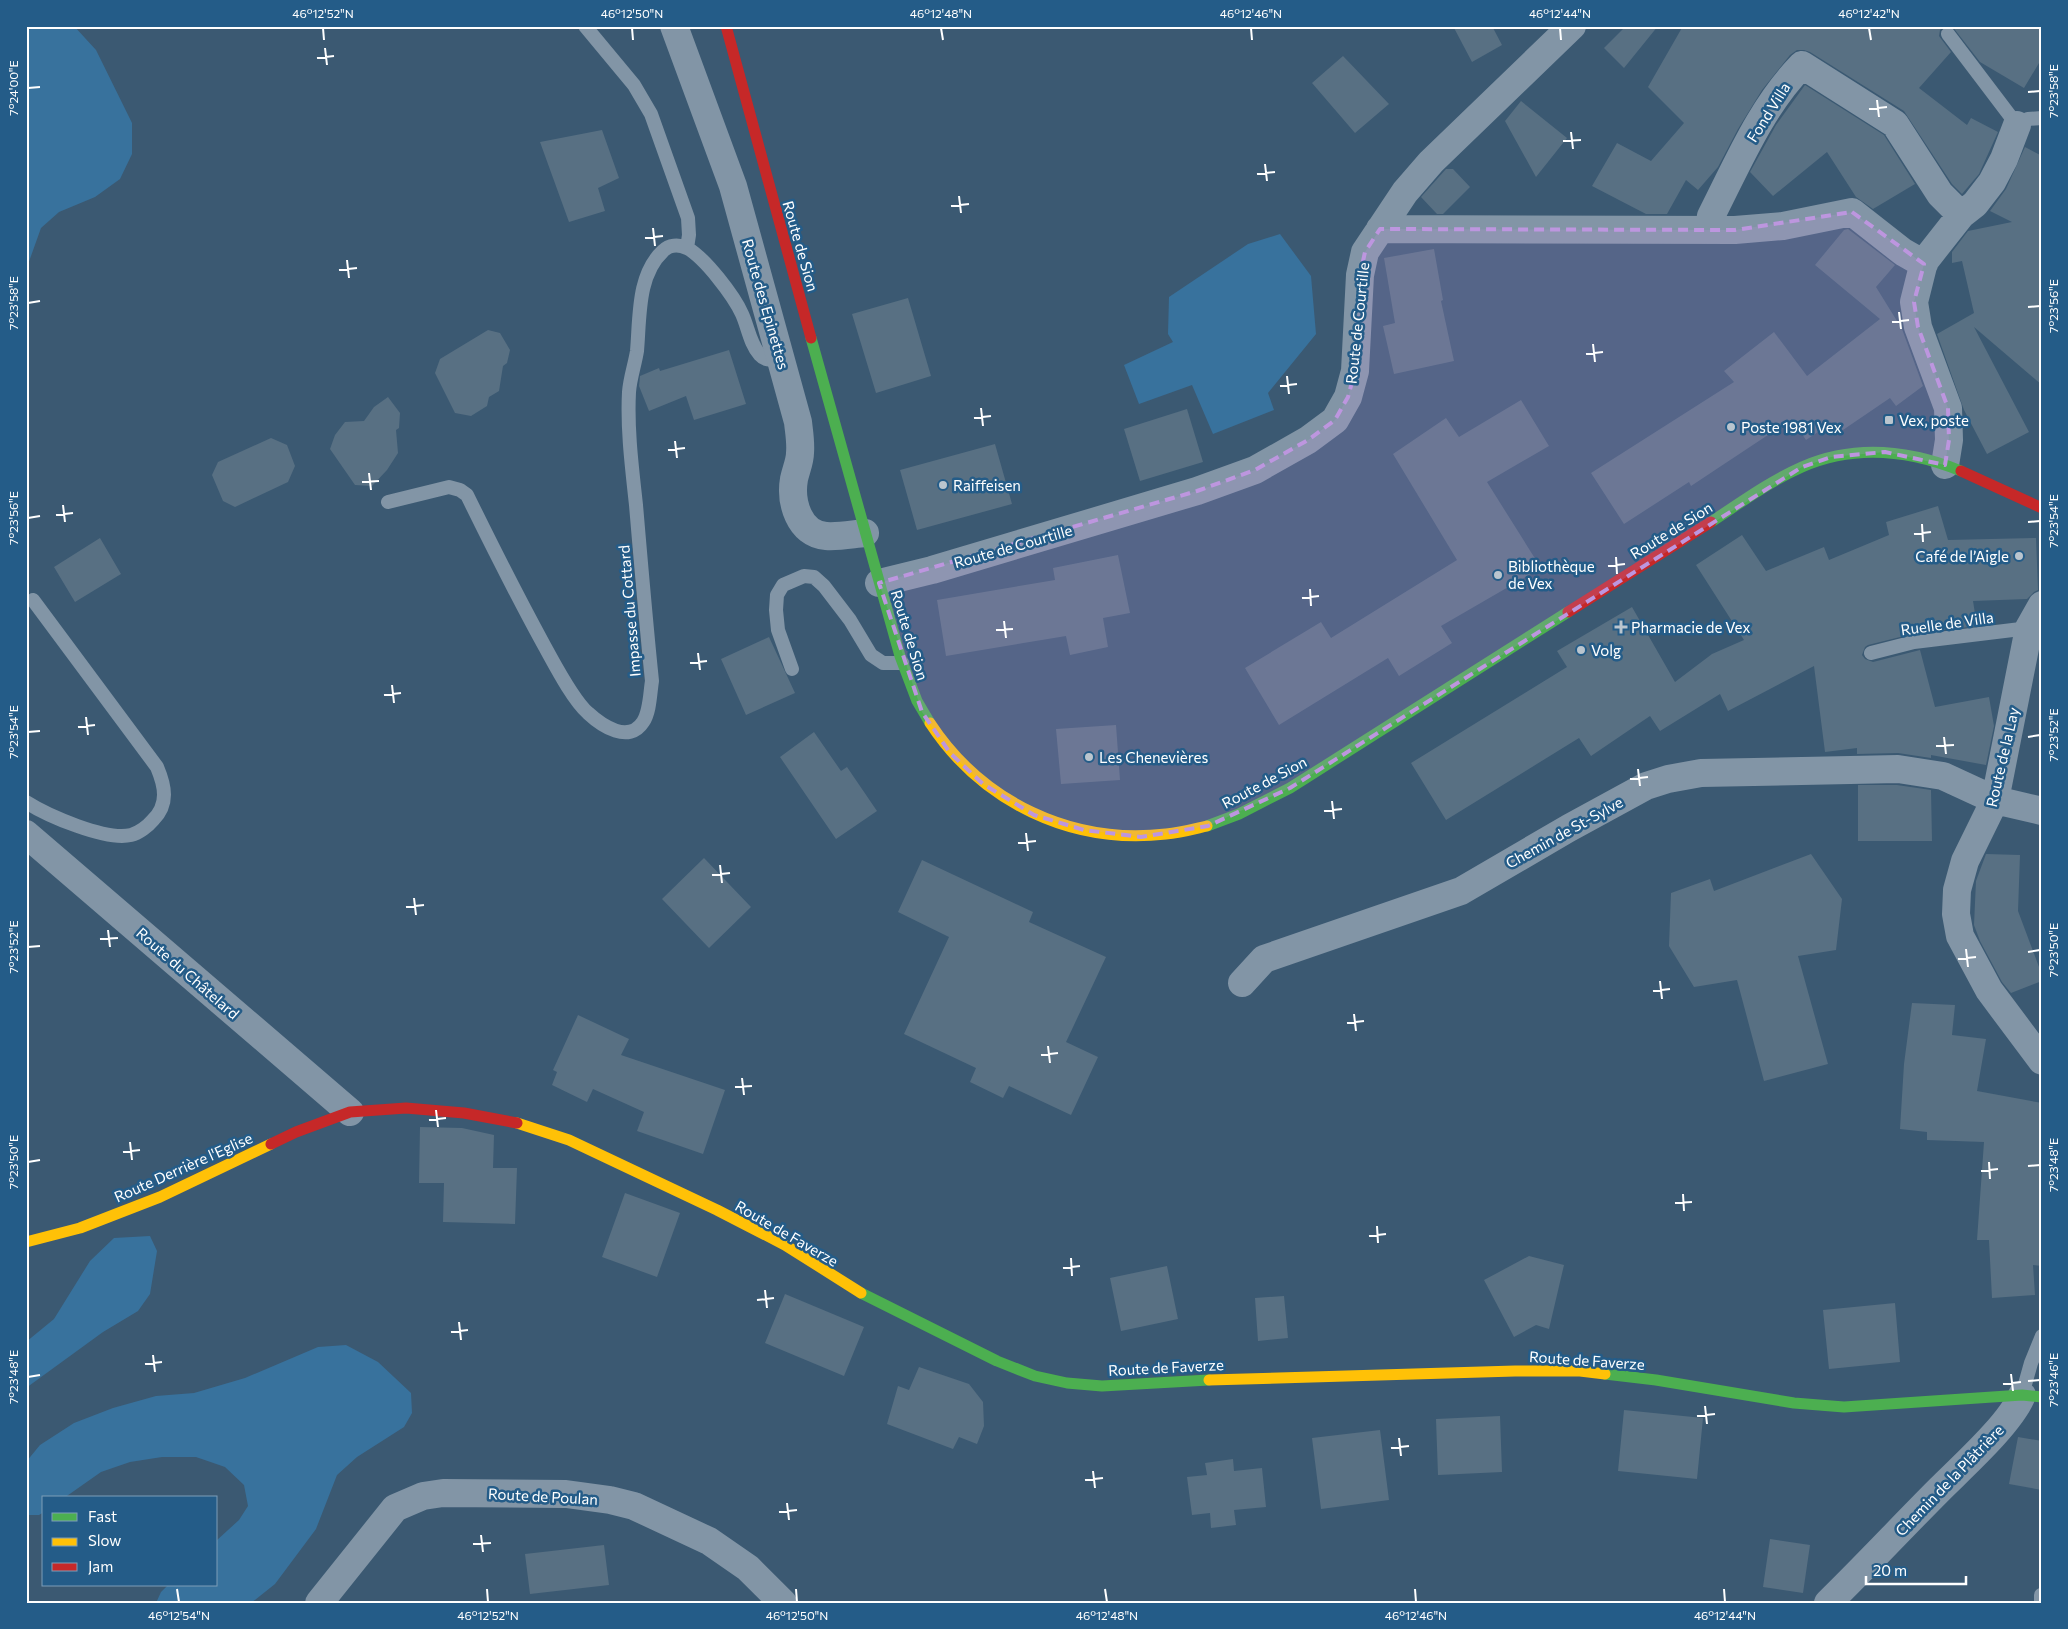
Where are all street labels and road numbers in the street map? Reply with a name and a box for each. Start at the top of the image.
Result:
street label: Fond Villa [1743,79,1793,145]
street label: Route de Sion [779,199,823,293]
street label: Route des Epinettes [739,237,793,372]
street label: Route de Courtille [1342,261,1372,385]
street label: Route de Sion [1627,498,1715,562]
street label: Route de Courtille [952,520,1074,572]
street label: Impasse du Cottard [614,544,644,678]
street label: Route de Sion [888,588,932,682]
street label: Ruelle de Villa [1899,608,1995,638]
street label: Route de la Lay [1982,705,2022,809]
street label: Route de Sion [1219,752,1309,812]
street label: Chemin de St-Sylve [1502,792,1626,872]
street label: Route du Châtelard [133,923,243,1023]
street label: Route Derrière l'Eglise [111,1128,255,1206]
street label: Route de Faverze [732,1196,842,1270]
street label: Route de Faverze [1529,1347,1645,1373]
street label: Route de Faverze [1108,1355,1224,1379]
street label: Chemin de la Plâtrière [1891,1421,2007,1539]
street label: Route de Poulan [488,1484,598,1508]

